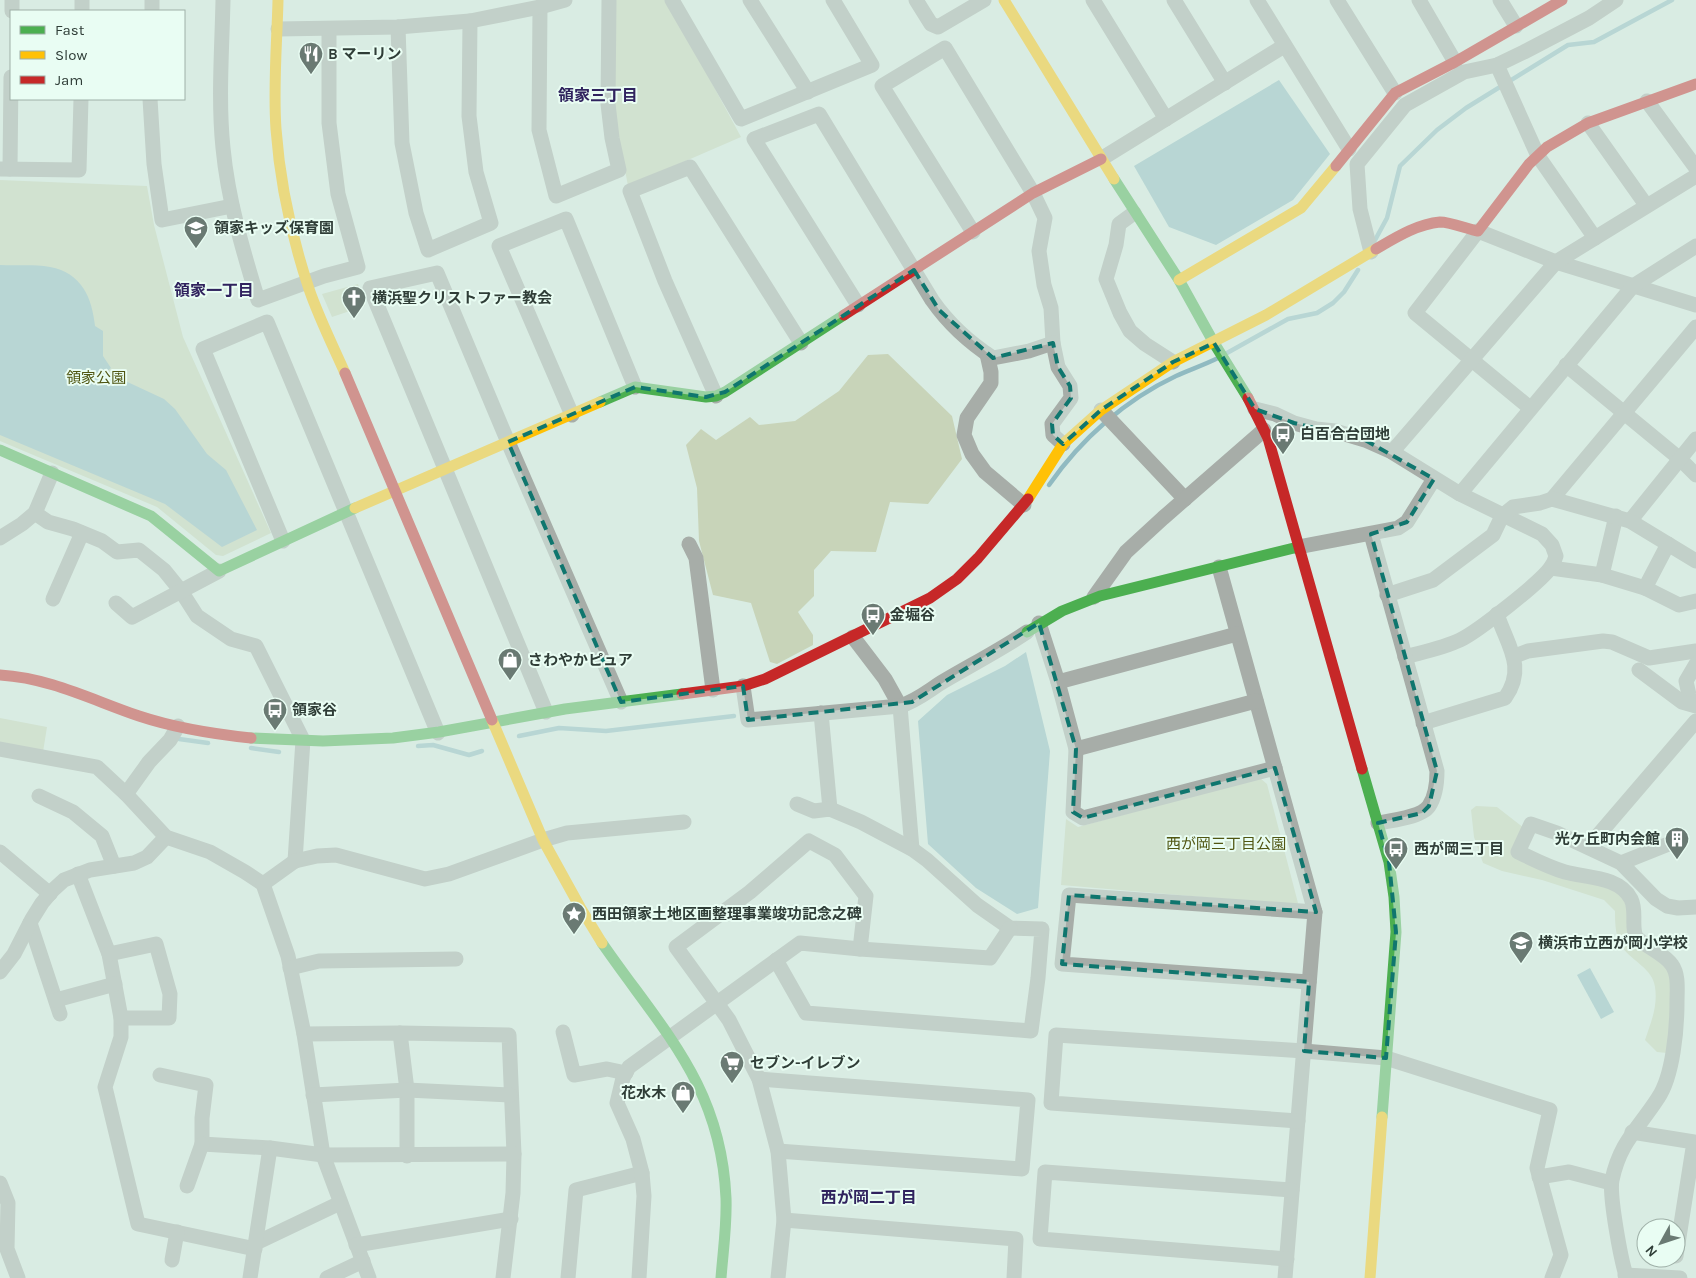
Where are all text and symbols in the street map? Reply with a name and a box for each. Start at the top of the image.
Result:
legend [10,10,185,100]
text: Fast [55,21,85,39]
restaurant icon: B マーリン [298,41,324,75]
place label: B マーリン [328,45,402,63]
text: Slow [55,46,87,64]
text: Jam [55,71,83,89]
district label: 領家三丁目 [558,86,638,105]
school or university icon: 領家キッズ保育園 [183,215,209,249]
place label: 領家キッズ保育園 [214,219,334,237]
district label: 領家一丁目 [174,281,254,300]
church icon: 横浜聖クリストファー教会 [341,285,367,319]
place label: 横浜聖クリストファー教会 [372,289,552,307]
park label: 領家公園 [66,369,126,387]
bus stop icon: 白百合台団地 [1270,421,1296,455]
place label: 白百合台団地 [1300,425,1390,443]
bus stop icon: 金堀谷 [860,602,886,636]
place label: 金堀谷 [890,606,935,624]
shop icon: さわやかピュア [497,647,523,681]
place label: さわやかピュア [528,651,633,669]
bus stop icon: 領家谷 [262,697,288,731]
place label: 領家谷 [292,701,337,719]
building icon: 光ケ丘町内会館 [1664,826,1690,860]
place label: 光ケ丘町内会館 [1555,830,1660,848]
park label: 西が岡三丁目公園 [1166,835,1286,853]
bus stop icon: 西が岡三丁目 [1383,836,1409,870]
place label: 西が岡三丁目 [1414,840,1504,858]
place icon: 西田領家土地区画整理事業竣功記念之碑 [561,901,587,935]
place label: 西田領家土地区画整理事業竣功記念之碑 [592,905,862,923]
school or university icon: 横浜市立西が岡小学校 [1508,930,1534,964]
place label: 横浜市立西が岡小学校 [1538,934,1688,952]
supermarket icon: セブン-イレブン [719,1050,745,1084]
place label: セブン-イレブン [750,1054,861,1072]
shop icon: 花水木 [670,1080,696,1114]
place label: 花水木 [621,1084,666,1102]
district label: 西が岡二丁目 [821,1188,917,1207]
north arrow [1636,1218,1686,1268]
text: N [1642,1242,1661,1260]

